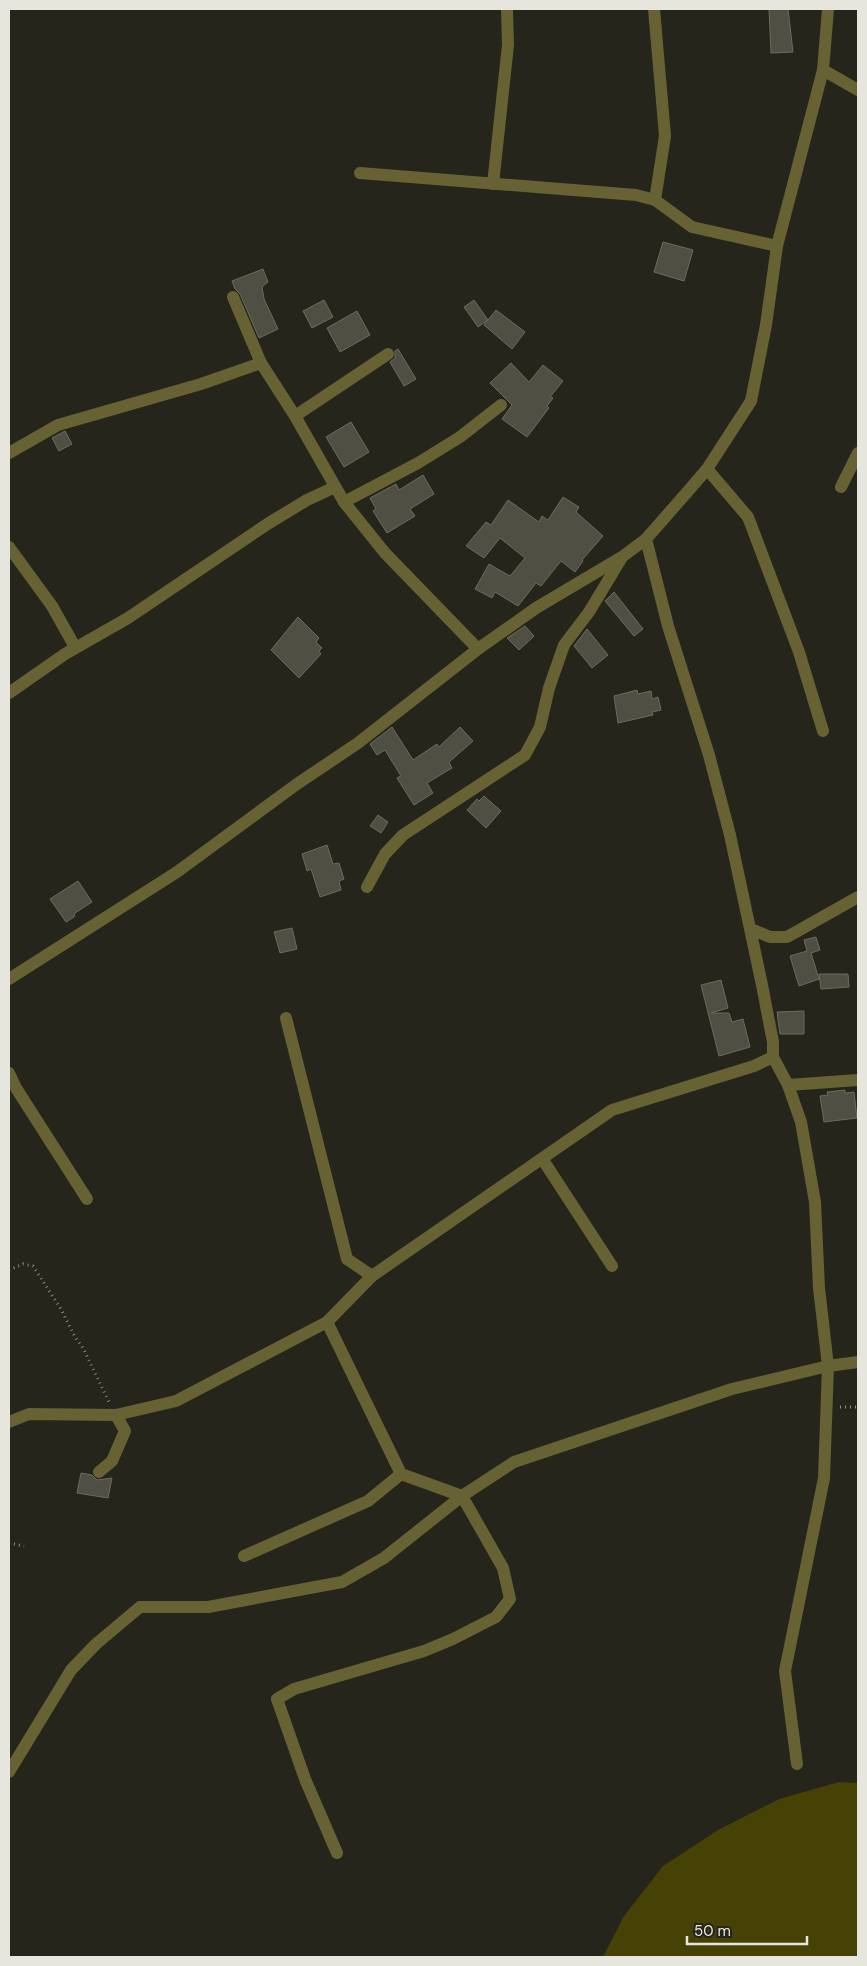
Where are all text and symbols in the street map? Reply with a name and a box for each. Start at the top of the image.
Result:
scale bar [687,1914,807,1946]
text: 50 m [694,1921,731,1941]

